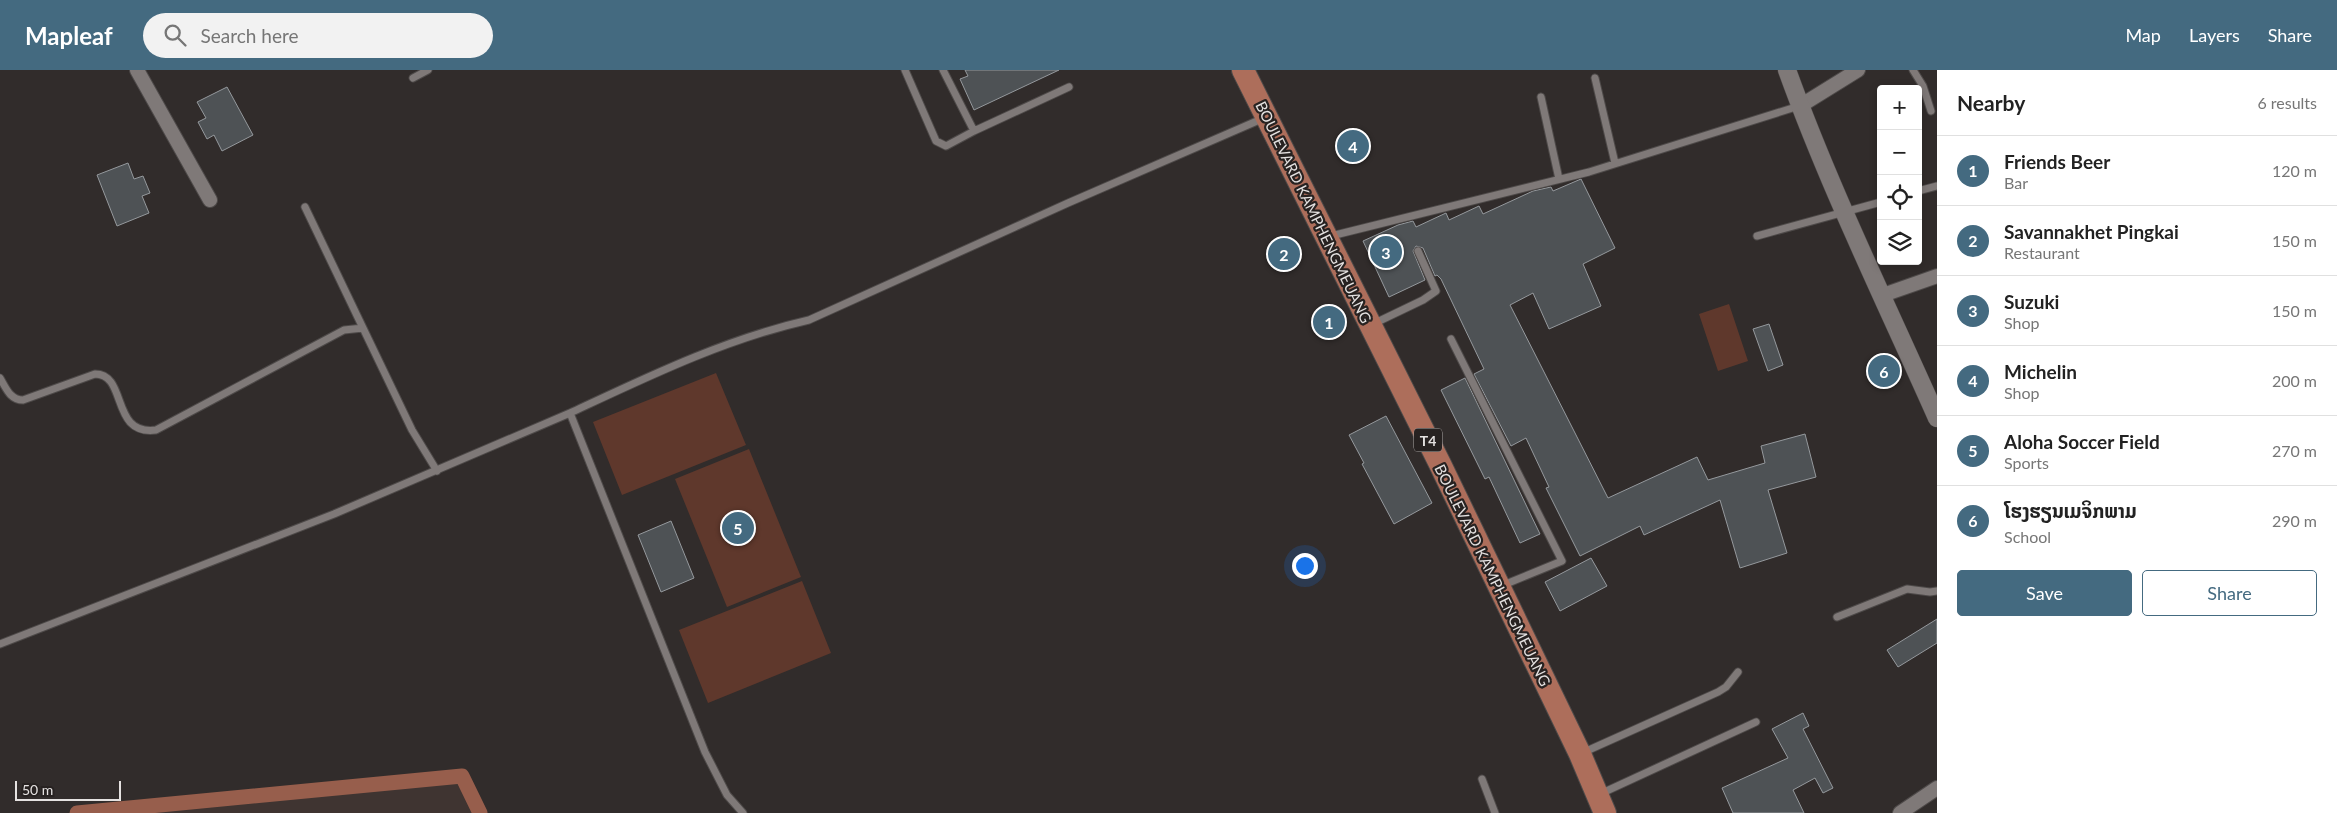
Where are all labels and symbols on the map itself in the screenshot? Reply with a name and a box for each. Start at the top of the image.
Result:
street label: BOULEVARD KAMPHENGMEUANG [1252,98,1376,326]
pin: 4 [1337,127,1369,165]
pin: 3 [1370,233,1402,271]
pin: 2 [1268,235,1300,273]
pin: 1 [1313,303,1345,341]
pin: 6 [1868,352,1900,390]
road number: T4 [1414,428,1442,452]
street label: BOULEVARD KAMPHENGMEUANG [1431,461,1555,689]
pin: 5 [722,509,754,547]
your location [1292,553,1318,579]
scale bar [15,778,121,801]

